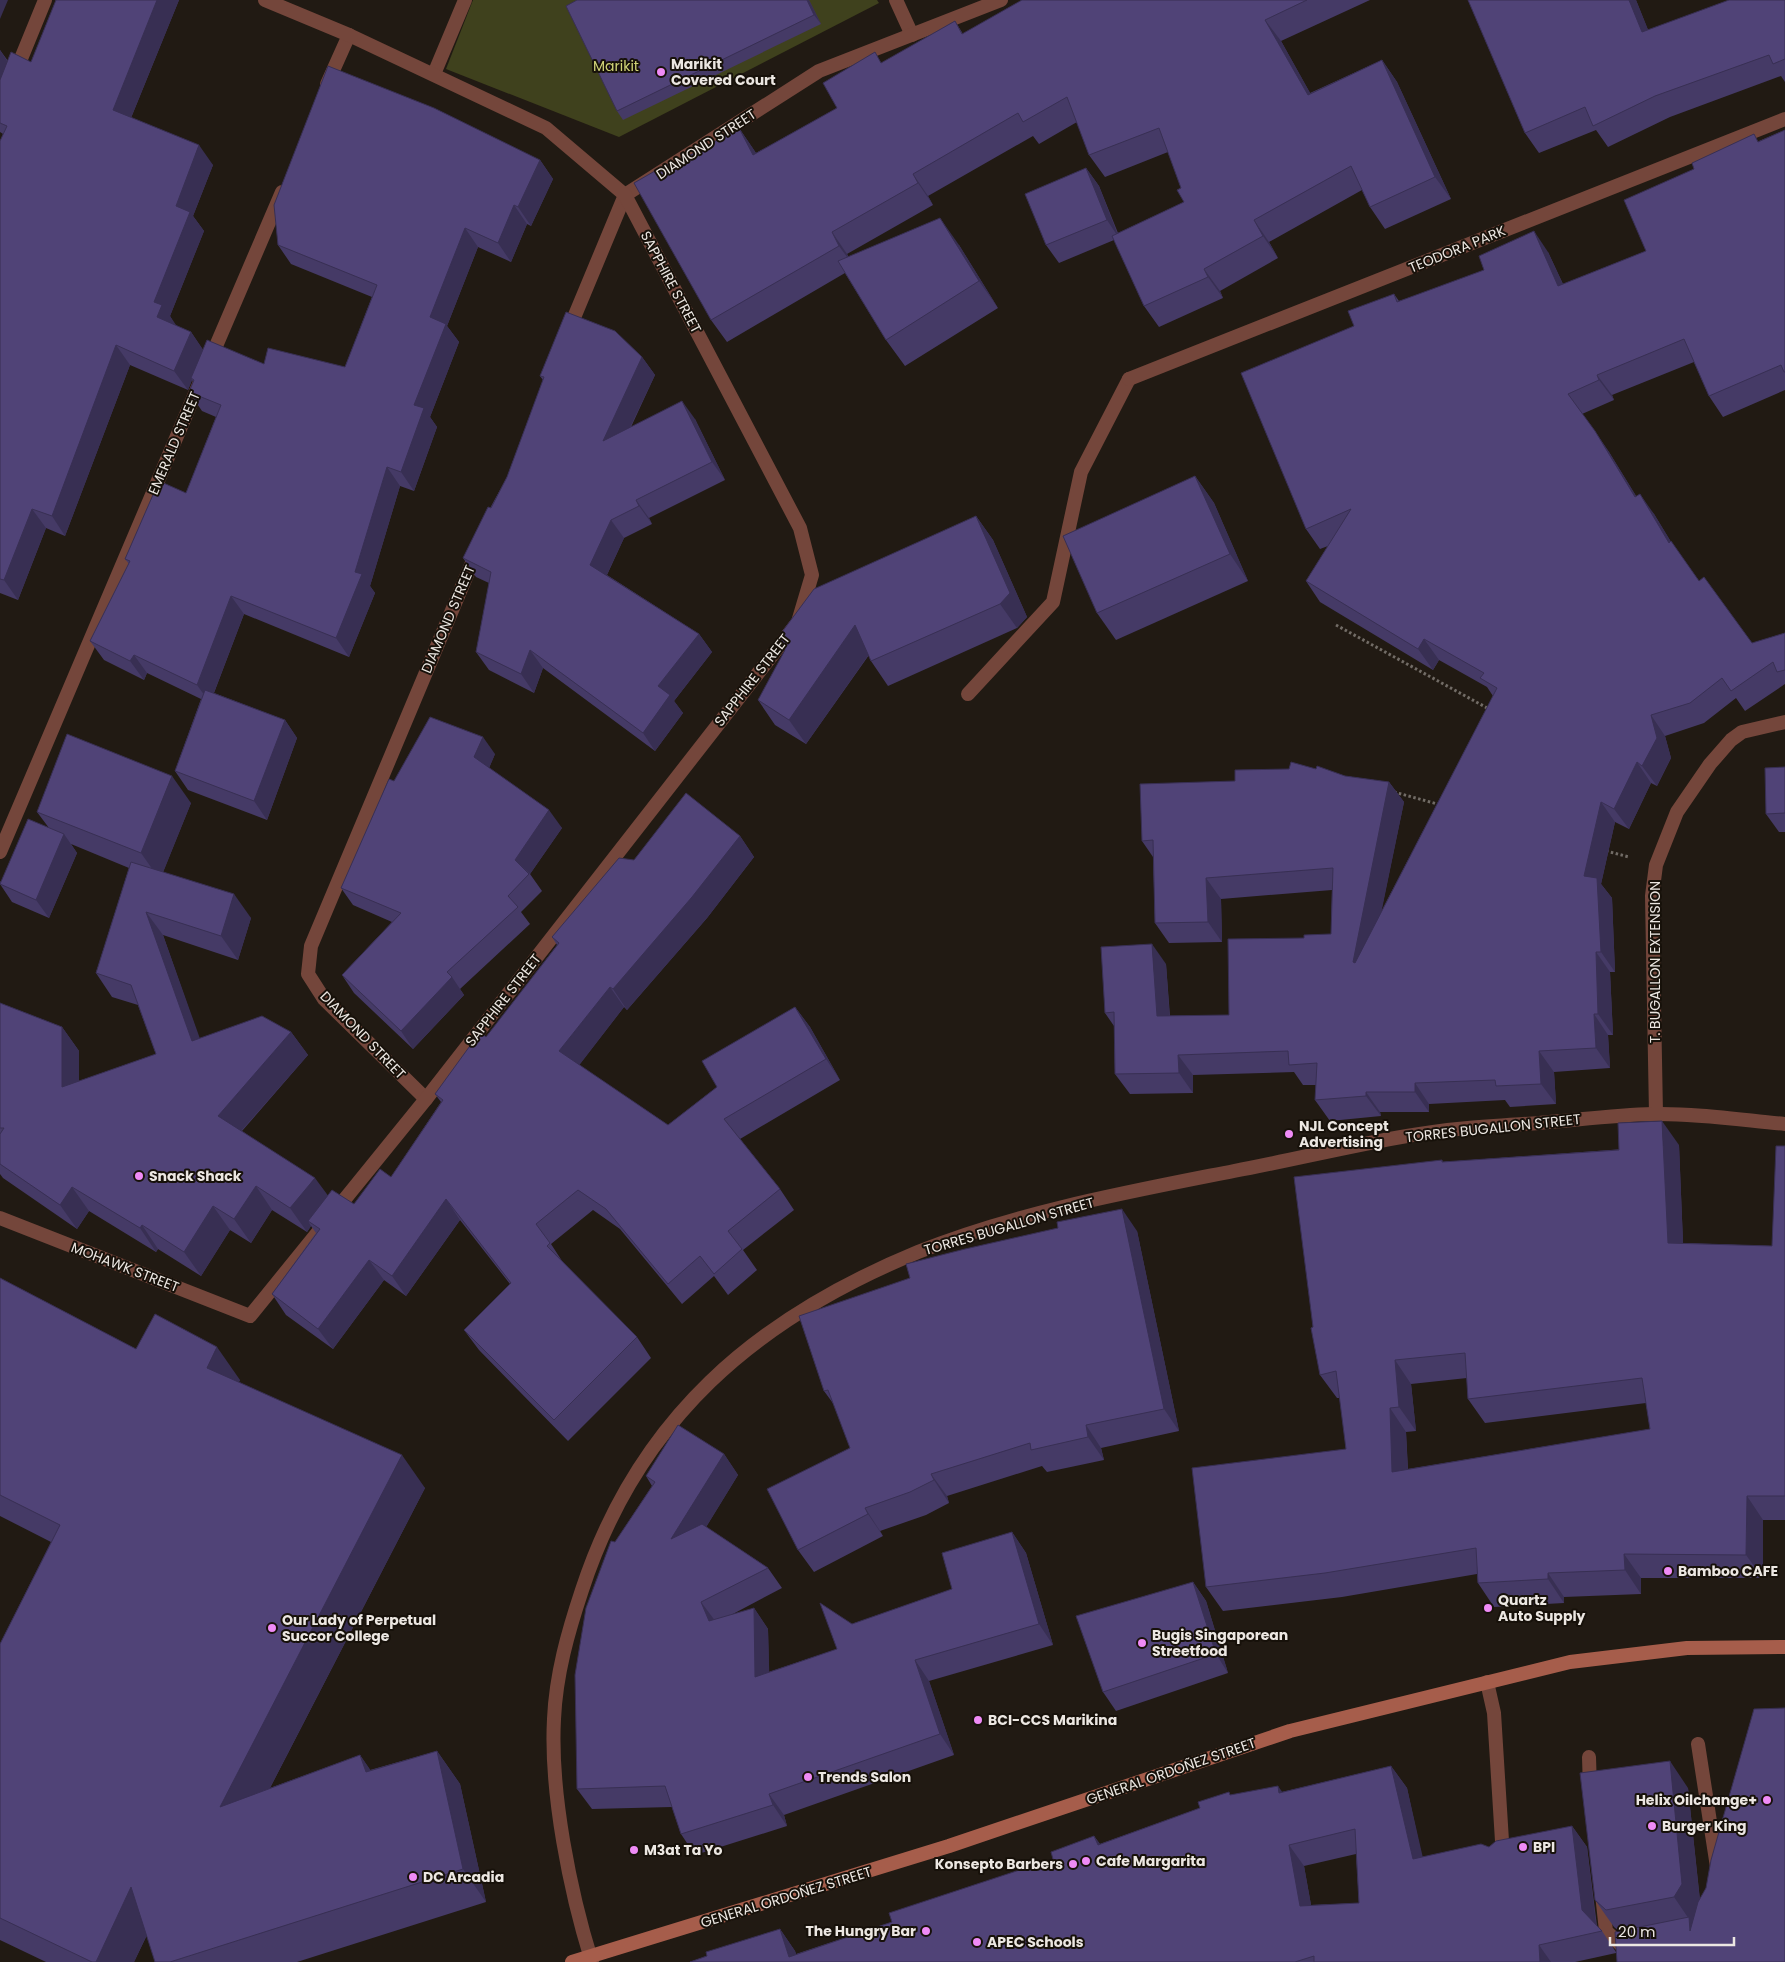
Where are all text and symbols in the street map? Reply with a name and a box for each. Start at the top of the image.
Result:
place label: Marikit Covered Court [671,54,776,90]
park label: Marikit [593,56,639,76]
marker: Marikit Covered Court [655,66,667,78]
street label: DIAMOND STREET [652,104,760,184]
street label: TEODORA PARK [1406,220,1509,278]
street label: SAPPHIRE STREET [636,228,706,337]
street label: EMERALD STREET [143,388,205,498]
street label: DIAMOND STREET [416,562,480,676]
street label: SAPPHIRE STREET [709,629,795,731]
street label: T. BUGALLON EXTENSION [1645,881,1665,1043]
street label: SAPPHIRE STREET [460,949,546,1051]
street label: DIAMOND STREET [316,986,411,1084]
street label: TORRES BUGALLON STREET [1404,1109,1582,1147]
place label: NJL Concept Advertising [1299,1116,1389,1152]
marker: NJL Concept Advertising [1283,1128,1295,1140]
place label: Snack Shack [149,1166,242,1186]
marker: Snack Shack [133,1170,145,1182]
street label: TORRES BUGALLON STREET [922,1192,1097,1260]
street label: MOHAWK STREET [68,1237,182,1297]
place label: Bamboo CAFE [1678,1561,1778,1581]
marker: Bamboo CAFE [1662,1565,1674,1577]
place label: Quartz Auto Supply [1498,1590,1586,1626]
marker: Quartz Auto Supply [1482,1602,1494,1614]
place label: Our Lady of Perpetual Succor College [282,1610,436,1646]
marker: Our Lady of Perpetual Succor College [266,1622,278,1634]
place label: Bugis Singaporean Streetfood [1152,1625,1288,1661]
marker: Bugis Singaporean Streetfood [1136,1637,1148,1649]
place label: BCI-CCS Marikina [988,1710,1117,1730]
marker: BCI-CCS Marikina [972,1714,984,1726]
street label: GENERAL ORDOÑEZ STREET [1084,1732,1259,1809]
place label: Trends Salon [818,1767,911,1787]
marker: Trends Salon [802,1771,814,1783]
place label: Helix Oilchange+ [1636,1790,1757,1810]
marker: Helix Oilchange+ [1761,1794,1773,1806]
place label: Burger King [1662,1816,1747,1836]
marker: Burger King [1646,1820,1658,1832]
place label: BPI [1533,1837,1555,1857]
place label: M3at Ta Yo [644,1840,723,1860]
marker: BPI [1517,1841,1529,1853]
marker: M3at Ta Yo [628,1844,640,1856]
place label: Cafe Margarita [1096,1851,1205,1871]
place label: Konsepto Barbers [935,1854,1063,1874]
marker: Cafe Margarita [1080,1855,1092,1867]
marker: Konsepto Barbers [1067,1858,1079,1870]
street label: GENERAL ORDOÑEZ STREET [698,1861,874,1933]
place label: DC Arcadia [423,1867,504,1887]
marker: DC Arcadia [407,1871,419,1883]
scale bar [1610,1914,1734,1946]
place label: The Hungry Bar [806,1921,916,1941]
text: 20 m [1618,1921,1656,1942]
marker: The Hungry Bar [920,1925,932,1937]
place label: APEC Schools [987,1932,1084,1952]
marker: APEC Schools [971,1936,983,1948]

